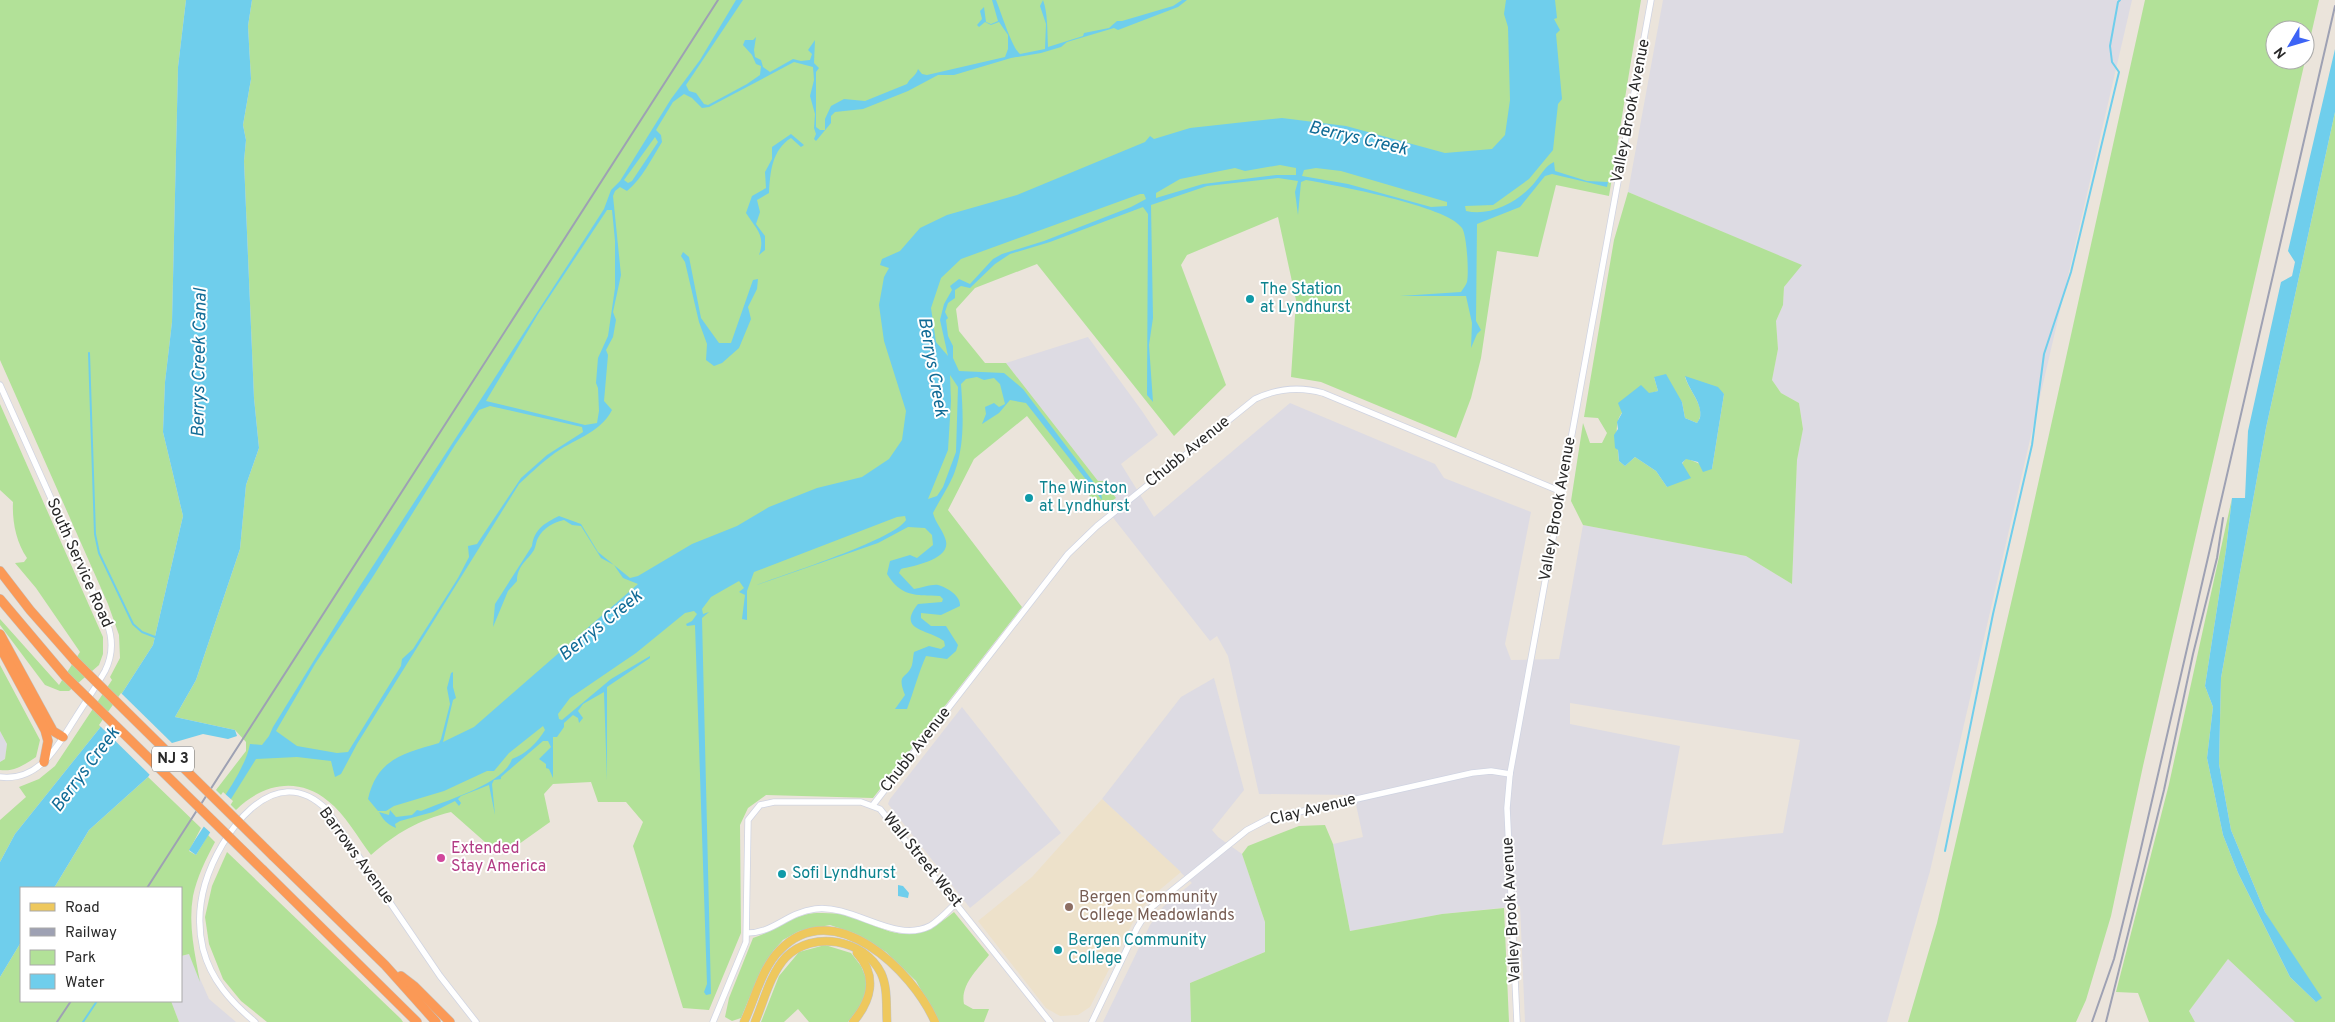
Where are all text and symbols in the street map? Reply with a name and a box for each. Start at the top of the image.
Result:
north arrow [2265,20,2315,70]
street label: Valley Brook Avenue [1607,37,1655,185]
text: N [2271,43,2291,61]
water label: Berrys Creek [1306,116,1411,162]
place label: The Station at Lyndhurst [1260,280,1351,318]
water label: Berrys Creek Canal [187,287,213,438]
marker: The Station at Lyndhurst [1244,293,1256,305]
water label: Berrys Creek [912,315,952,420]
street label: Chubb Avenue [1142,412,1234,492]
street label: Valley Brook Avenue [1535,435,1581,583]
place label: The Winston at Lyndhurst [1039,479,1130,517]
marker: The Winston at Lyndhurst [1023,492,1035,504]
street label: South Service Road [41,495,117,631]
water label: Berrys Creek [555,585,648,667]
street label: Chubb Avenue [876,703,956,797]
water label: Berrys Creek [46,722,126,817]
road number: NJ 3 [152,746,194,772]
street label: Clay Avenue [1268,790,1358,830]
street label: Barrows Avenue [314,803,398,909]
street label: Wall Street West [878,809,966,911]
street label: Valley Brook Avenue [1498,836,1526,984]
place label: Extended Stay America [451,839,546,877]
marker: Extended Stay America [435,852,447,864]
place label: Sofi Lyndhurst [792,864,896,884]
marker: Sofi Lyndhurst [776,868,788,880]
legend [20,887,182,1002]
place label: Bergen Community College Meadowlands [1079,888,1235,926]
text: Road [65,899,100,918]
marker: Bergen Community College Meadowlands [1063,901,1075,913]
text: Railway [65,924,117,943]
place label: Bergen Community College [1068,931,1207,969]
marker: Bergen Community College [1052,944,1064,956]
text: Park [65,949,96,968]
text: Water [65,974,105,993]

